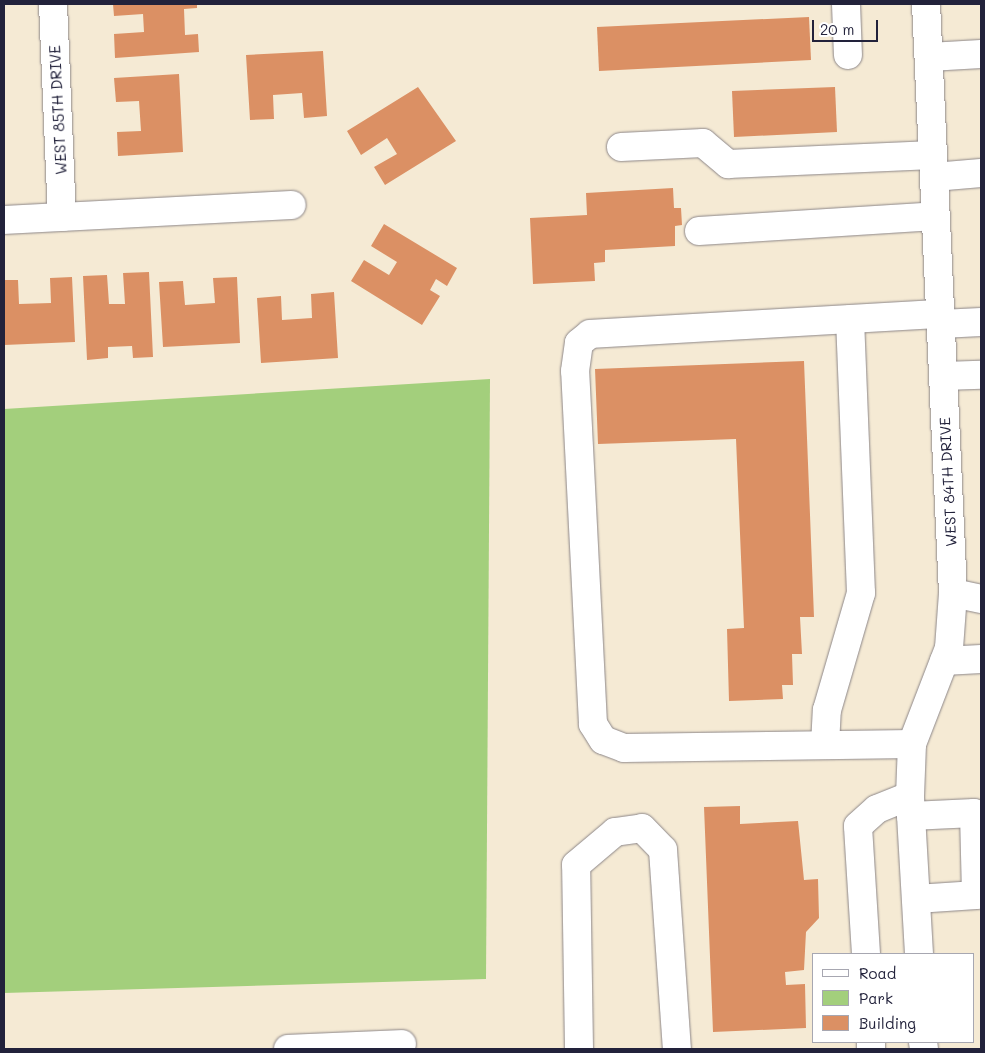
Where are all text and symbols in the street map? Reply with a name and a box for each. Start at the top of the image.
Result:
scale bar [815,10,881,42]
text: 20 m [820,19,854,39]
street label: WEST 85TH DRIVE [46,45,70,175]
street label: WEST 84TH DRIVE [936,417,960,547]
legend [812,953,975,1043]
text: Road [859,963,896,983]
text: Park [859,988,893,1008]
text: Building [859,1013,916,1033]

